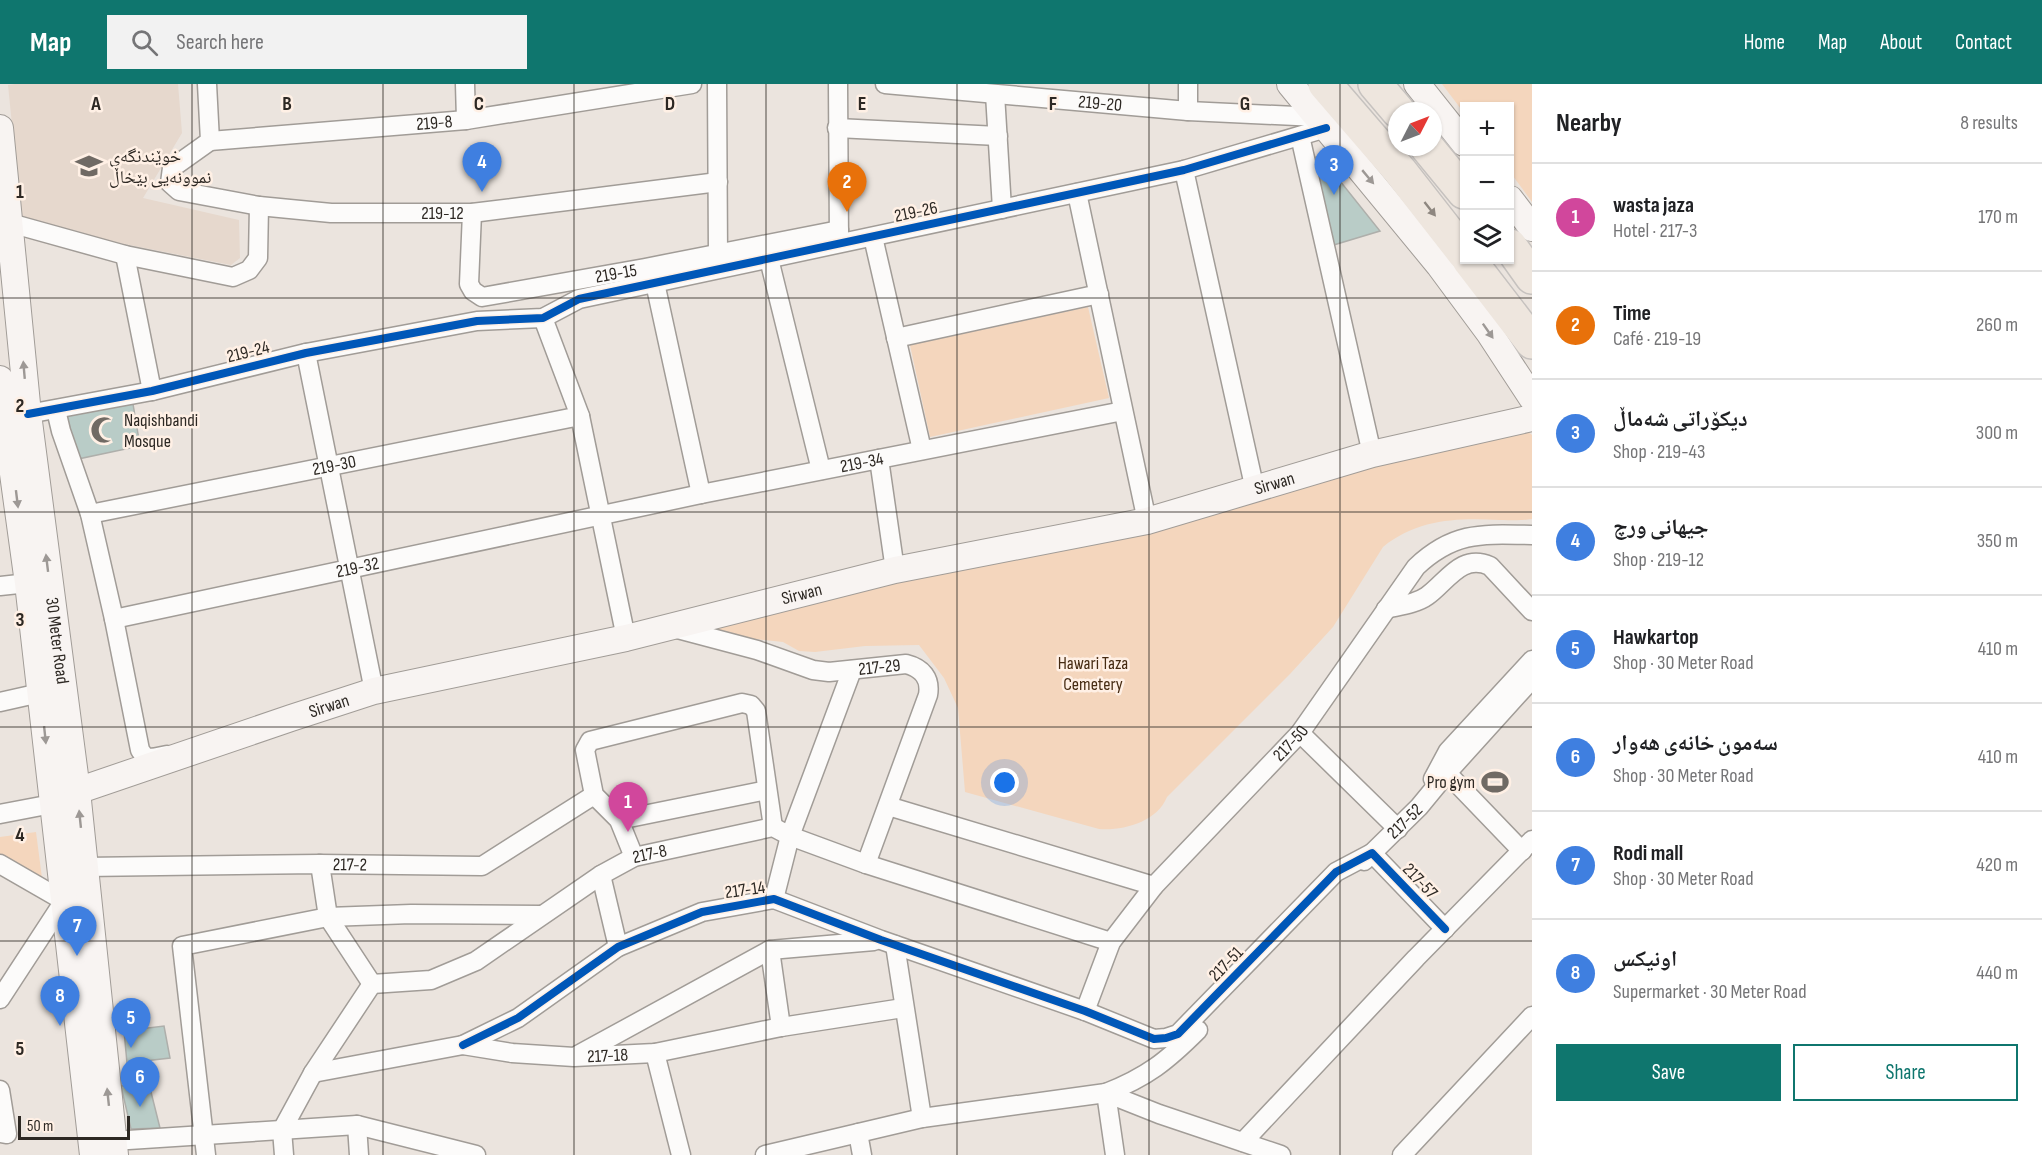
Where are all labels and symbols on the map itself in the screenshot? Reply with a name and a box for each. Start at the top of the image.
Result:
street label: 219-20 [1077,91,1123,116]
text: A [90,92,101,116]
text: B [282,92,292,116]
text: C [474,92,484,116]
text: D [665,92,675,116]
text: E [858,92,866,116]
text: F [1049,92,1057,116]
text: G [1240,92,1250,116]
north arrow [1388,102,1442,156]
street label: 219-8 [415,111,453,135]
pin: 4 [462,142,502,192]
place label: خوێندنگەی نموونەیی بێخاڵ [109,146,211,188]
pin: 3 [1314,146,1354,195]
school or university icon: خوێندنگەی نموونەیی بێخاڵ [74,151,104,181]
pin: 2 [828,162,866,212]
one-way arrow [1361,169,1374,185]
text: 1 [16,180,24,204]
street label: 219-26 [892,197,940,227]
one-way arrow [1424,202,1436,217]
street label: 219-12 [421,203,464,224]
street label: 219-15 [593,259,638,287]
one-way arrow [1482,323,1493,339]
street label: 219-24 [224,336,272,367]
one-way arrow [19,360,29,379]
text: 2 [16,394,24,418]
place label: Naqishbandi Mosque [124,410,198,452]
mosque icon: Naqishbandi Mosque [89,415,119,445]
street label: 219-34 [838,448,886,477]
street label: 219-30 [311,451,358,480]
street label: Sirwan [1252,467,1297,499]
one-way arrow [12,490,22,509]
street label: 219-32 [334,552,381,582]
one-way arrow [43,554,52,573]
street label: Sirwan [779,578,824,609]
street label: 30 Meter Road [41,596,73,685]
text: 3 [16,608,25,632]
park label: Hawari Taza Cemetery [1058,653,1128,695]
street label: 217-29 [857,654,901,679]
street label: Sirwan [306,689,352,722]
street label: 217-50 [1268,721,1313,765]
one-way arrow [40,725,50,744]
sports icon: Pro gym [1480,767,1510,797]
your location [990,768,1019,797]
place label: Pro gym [1427,772,1475,793]
pin: 1 [608,782,648,832]
street label: 217-52 [1383,799,1427,843]
one-way arrow [75,810,85,829]
text: 4 [15,823,25,847]
street label: 217-8 [630,840,669,868]
street label: 217-2 [333,854,367,875]
street label: 217-57 [1398,859,1442,904]
street label: 217-14 [723,877,767,903]
pin: 7 [58,906,97,956]
street label: 217-51 [1204,942,1248,986]
pin: 8 [40,976,80,1026]
pin: 5 [112,998,150,1048]
text: 5 [16,1037,25,1061]
street label: 217-18 [587,1044,629,1067]
pin: 6 [120,1058,160,1107]
one-way arrow [103,1087,113,1106]
scale bar [18,1113,130,1140]

